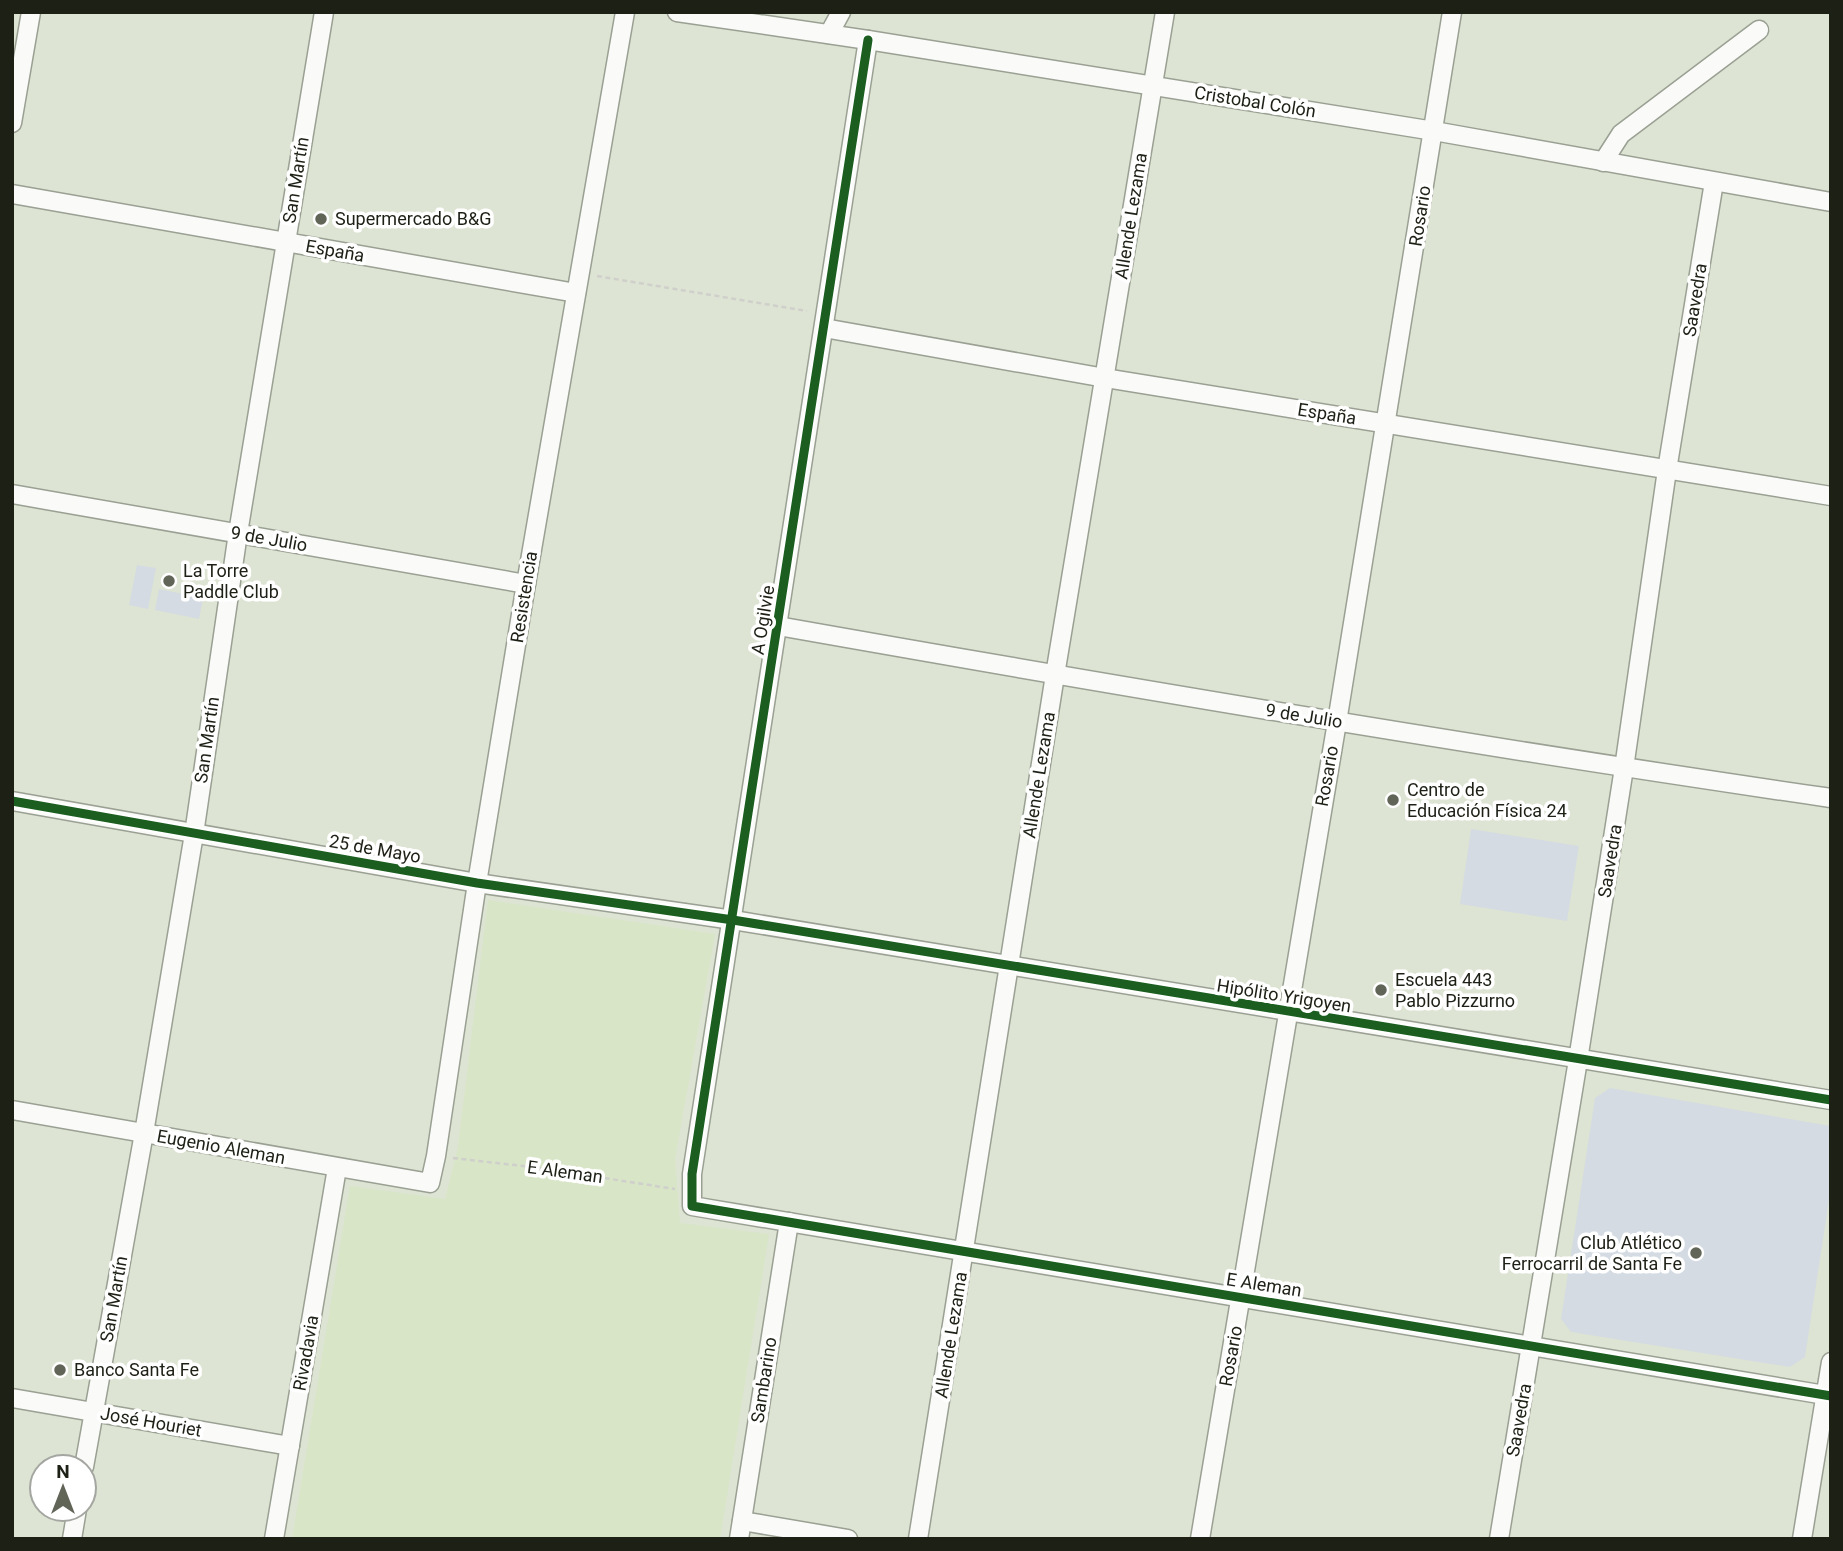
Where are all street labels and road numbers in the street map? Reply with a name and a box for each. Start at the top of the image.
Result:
street label: Cristobal Colón [1193,82,1317,121]
street label: San Martín [278,135,313,225]
street label: Allende Lezama [1110,151,1151,281]
street label: Rosario [1404,184,1435,248]
street label: España [304,235,366,266]
street label: Saavedra [1678,262,1711,338]
street label: España [1296,399,1358,429]
street label: 9 de Julio [229,521,309,556]
street label: Resistencia [506,550,541,644]
street label: A Ogilvie [747,584,778,656]
street label: San Martín [190,695,223,785]
street label: 9 de Julio [1264,699,1344,732]
street label: Allende Lezama [1018,710,1059,840]
street label: Rosario [1311,744,1342,808]
street label: Saavedra [1593,823,1626,899]
street label: 25 de Mayo [328,830,423,867]
street label: Hipólito Yrigoyen [1215,975,1353,1017]
street label: Eugenio Aleman [155,1125,287,1168]
street label: E Aleman [526,1156,604,1187]
street label: San Martín [96,1254,131,1344]
street label: E Aleman [1225,1268,1303,1301]
street label: Allende Lezama [930,1270,971,1400]
street label: Rivadavia [289,1313,322,1392]
street label: Rosario [1215,1324,1246,1388]
street label: Sambarino [746,1335,781,1424]
street label: Saavedra [1502,1382,1535,1458]
street label: José Houriet [99,1402,203,1441]

